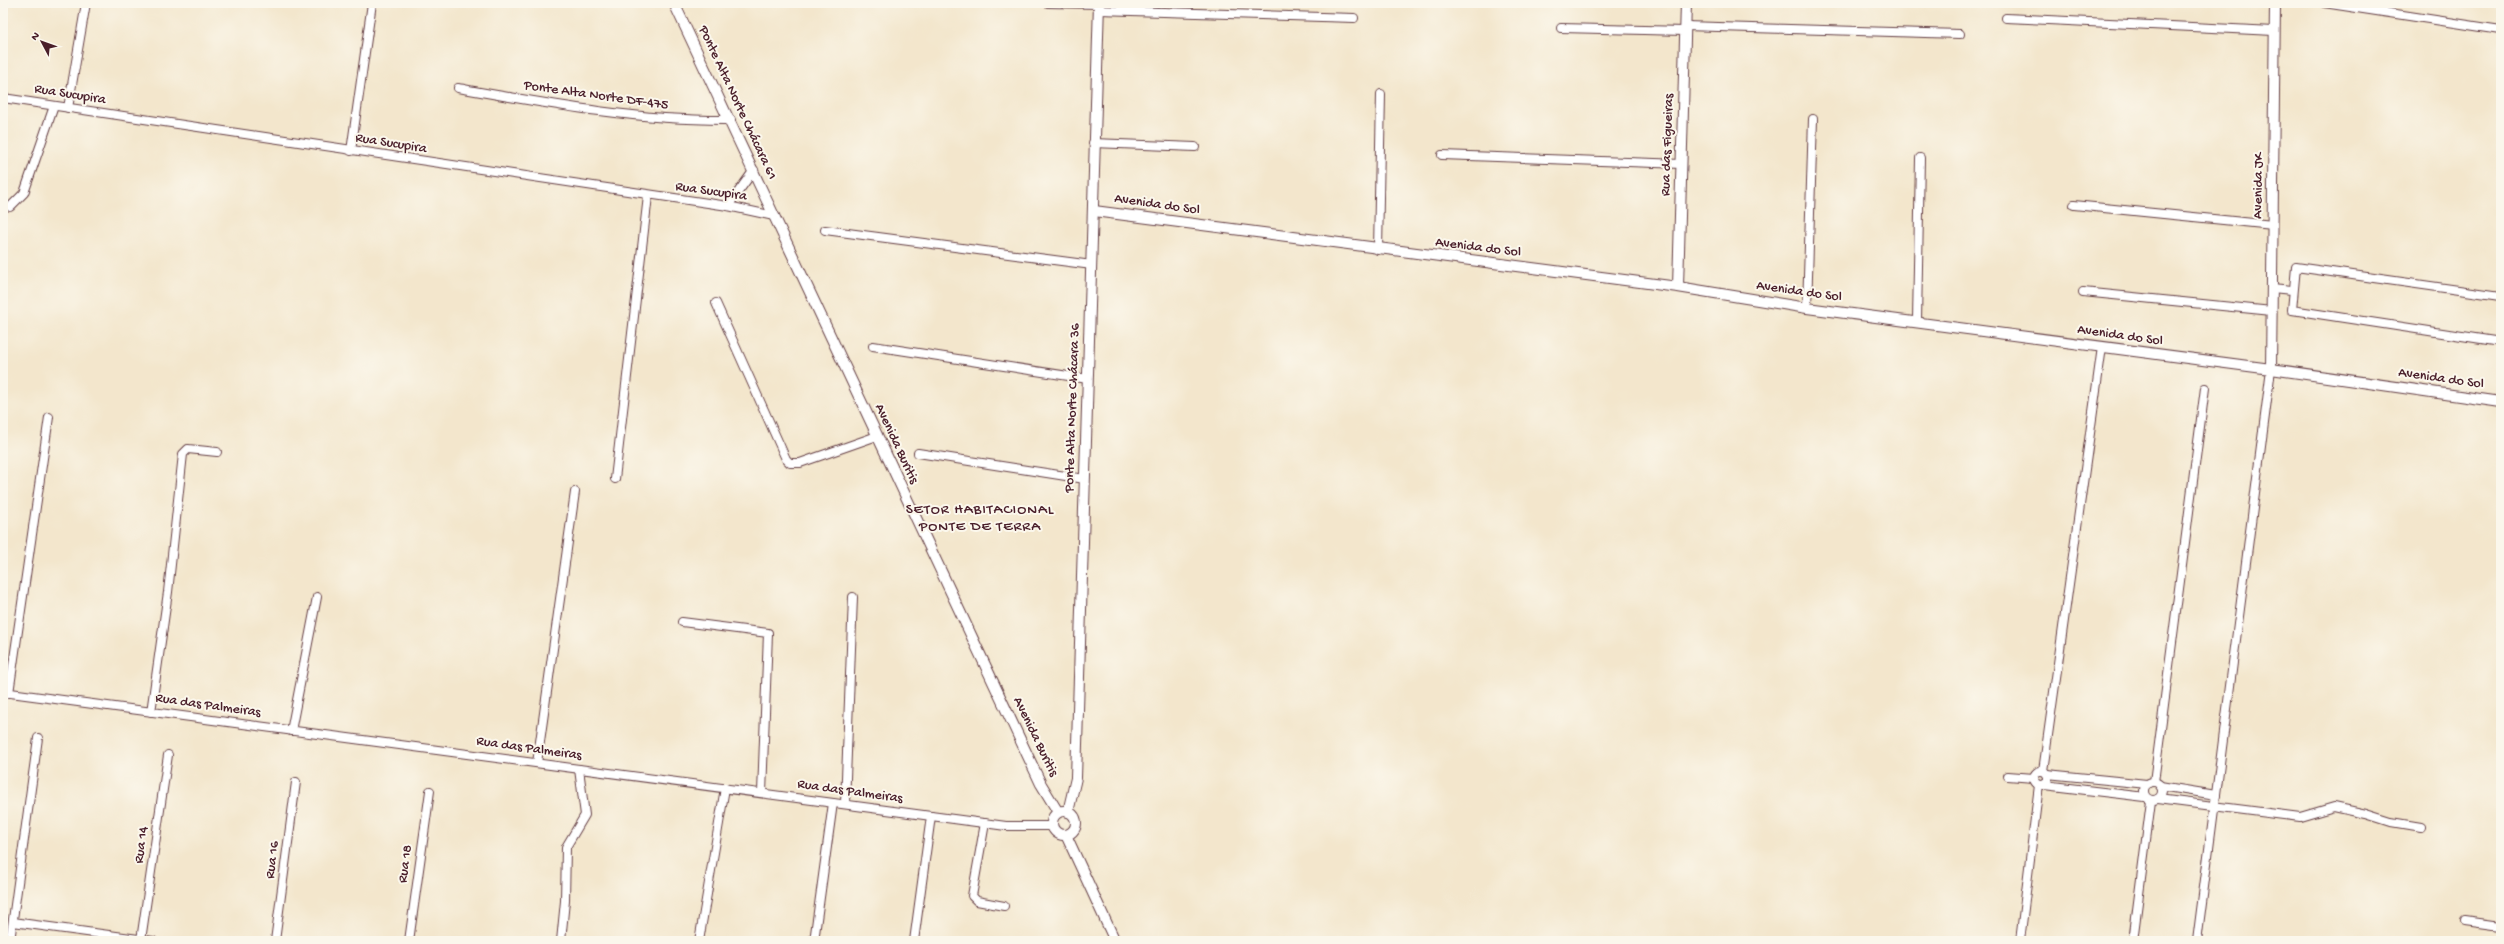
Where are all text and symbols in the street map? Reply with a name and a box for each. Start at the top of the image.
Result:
north arrow [22,22,62,62]
street label: Ponte Alta Norte Chácara 61 [693,22,780,183]
text: N [29,30,43,43]
street label: Ponte Alta Norte DF-475 [522,77,669,115]
street label: Rua Sucupira [33,81,108,109]
street label: Rua das Figueiras [1658,93,1678,196]
street label: Rua Sucupira [354,130,429,158]
street label: Avenida JK [2250,152,2268,219]
street label: Rua Sucupira [674,179,749,206]
street label: Avenida do Sol [1113,191,1201,219]
street label: Avenida do Sol [1434,234,1522,262]
street label: Avenida do Sol [1755,278,1843,306]
street label: Ponte Alta Norte Chácara 36 [1062,322,1084,494]
street label: Avenida do Sol [2076,322,2164,350]
street label: Avenida do Sol [2397,365,2485,393]
street label: Avenida Buritis [870,401,922,487]
district label: SETOR HABITACIONAL PONTE DE TERRA [906,501,1054,536]
street label: Rua das Palmeiras [154,690,263,722]
street label: Avenida Buritis [1008,695,1062,780]
street label: Rua das Palmeiras [475,733,584,765]
street label: Rua das Palmeiras [796,776,905,808]
street label: Rua 14 [131,825,153,865]
street label: Rua 16 [262,839,284,880]
street label: Rua 18 [395,844,417,884]

